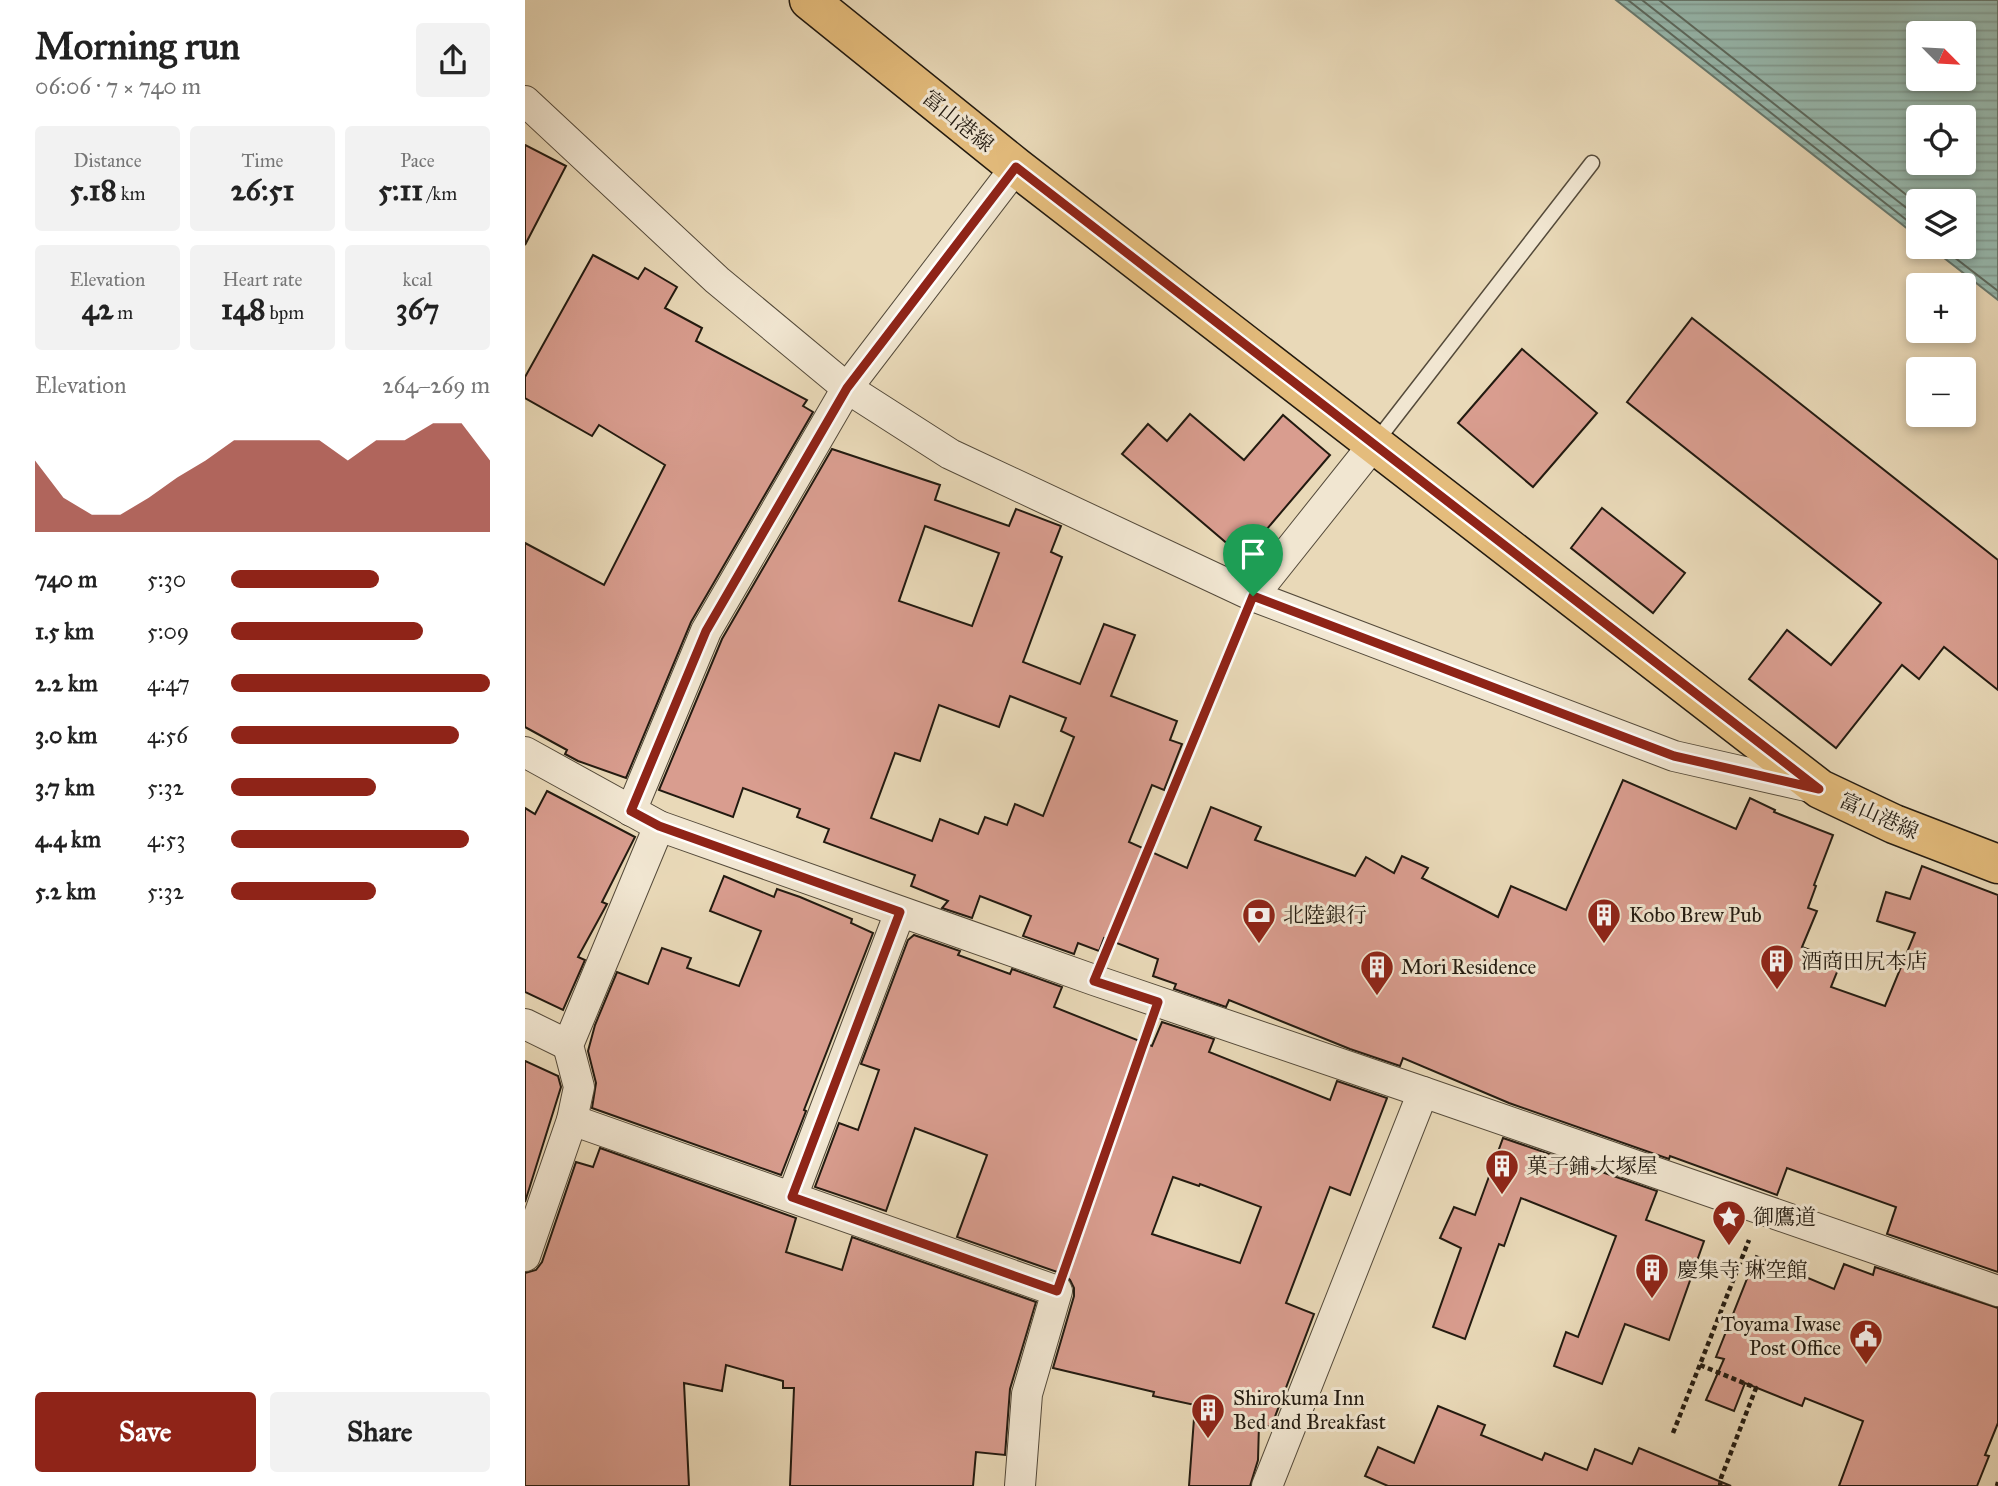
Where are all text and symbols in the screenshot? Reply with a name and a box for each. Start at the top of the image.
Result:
north arrow [1906,21,1976,91]
map controls [1906,21,1976,427]
text: Morning run [35,23,240,69]
button: share [416,23,490,97]
text: 06:06 · 7 × 740 m [35,72,201,100]
street label: 富山港線 [917,84,999,158]
button: locate [1906,105,1976,175]
text: Distance [73,149,142,172]
text: Time [241,149,284,172]
text: Pace [400,149,435,172]
text: 5.18 [69,172,117,208]
text: 26:51 [231,172,294,208]
text: 5:11 [378,172,423,208]
text: km [117,182,146,205]
text: /km [423,182,457,205]
button: layers [1906,189,1976,259]
text: Elevation [70,268,145,291]
text: Heart rate [223,268,302,291]
text: kcal [403,268,432,291]
button: + [1906,273,1976,343]
text: 42 [82,291,113,327]
text: 148 [221,291,265,327]
text: 367 [396,291,439,327]
text: m [113,301,133,324]
text: bpm [265,301,304,324]
button: − [1906,357,1976,427]
text: Elevation [35,371,126,399]
text: 264–269 m [382,371,490,399]
pin [1223,524,1283,596]
icon: arrive [1234,535,1272,573]
text: 740 m [35,565,97,593]
text: 5:30 [147,565,186,593]
text: 1.5 km [35,617,94,645]
text: 5:09 [147,617,189,645]
text: 2.2 km [35,669,98,697]
text: 4:47 [147,669,190,697]
text: 3.0 km [35,721,97,749]
text: 4:56 [147,721,188,749]
text: 3.7 km [35,773,95,801]
text: 5:32 [147,773,184,801]
street label: 富山港線 [1835,787,1923,845]
text: 4.4 km [35,825,101,853]
text: 4:53 [147,825,186,853]
text: 5.2 km [35,877,96,905]
text: 5:32 [147,877,184,905]
bank icon: 北陸銀行 [1240,896,1278,945]
building icon: Kobo Brew Pub [1585,896,1623,945]
place label: 北陸銀行 [1283,902,1367,928]
place label: Kobo Brew Pub [1629,902,1762,928]
building icon: 酒商田尻本店 [1758,942,1796,991]
building icon: Mori Residence [1358,948,1396,997]
place label: 酒商田尻本店 [1801,948,1927,974]
place label: Mori Residence [1401,954,1536,980]
building icon: 菓子鋪 大塚屋 [1483,1147,1521,1196]
place label: 菓子鋪 大塚屋 [1527,1153,1658,1179]
place icon: 御鷹道 [1710,1198,1748,1247]
place label: 御鷹道 [1753,1204,1816,1230]
building icon: 慶集寺 琳空館 [1633,1251,1671,1300]
place label: 慶集寺 琳空館 [1677,1257,1808,1283]
place label: Toyama Iwase Post Office [1721,1311,1841,1361]
public building icon: Toyama Iwase Post Office [1847,1317,1885,1366]
place label: Shirokuma Inn Bed and Breakfast [1233,1385,1387,1435]
building icon: Shirokuma Inn Bed and Breakfast [1189,1391,1227,1440]
button: Save [35,1392,256,1472]
button: Share [270,1392,490,1472]

